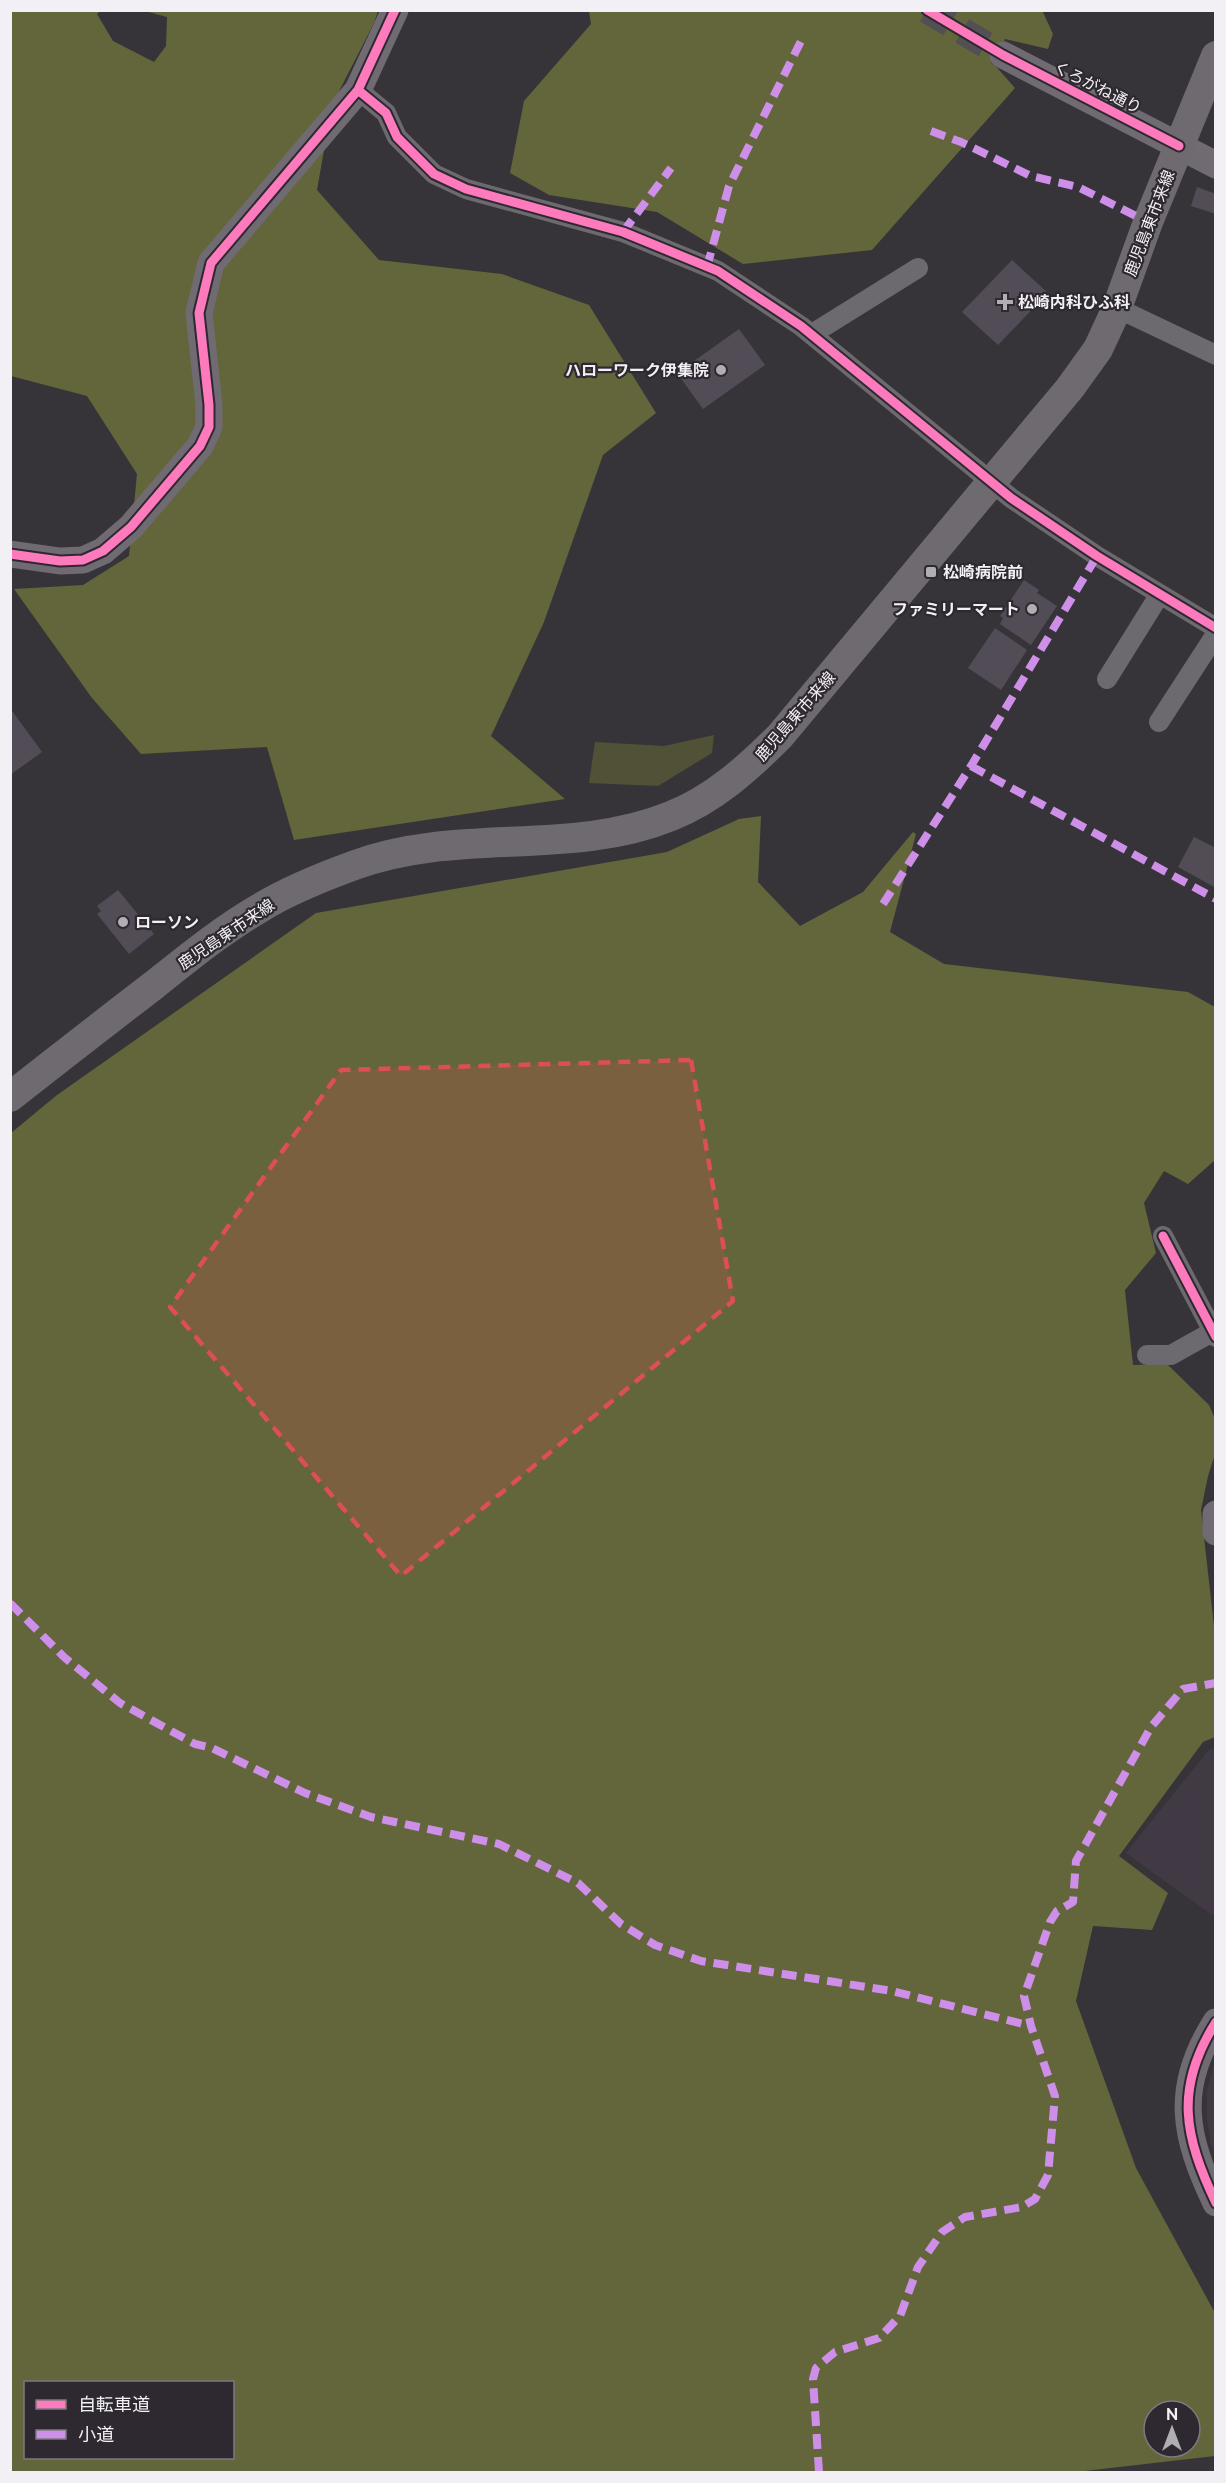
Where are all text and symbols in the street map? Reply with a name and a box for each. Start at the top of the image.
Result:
street label: くろがね通り [1051,57,1145,118]
street label: 鹿児島東市来線 [1121,167,1178,279]
marker: 松崎内科ひふ科 [996,293,1014,311]
place label: 松崎内科ひふ科 [1018,293,1130,312]
place label: ハローワーク伊集院 [565,361,709,380]
marker: ハローワーク伊集院 [714,363,728,377]
place label: 松崎病院前 [943,563,1023,582]
marker: 松崎病院前 [924,565,938,579]
place label: ファミリーマート [892,600,1020,619]
marker: ファミリーマート [1025,602,1039,616]
street label: 鹿児島東市来線 [751,668,839,765]
street label: 鹿児島東市来線 [175,895,278,974]
place label: ローソン [135,913,199,932]
marker: ローソン [116,915,130,929]
legend [24,2381,234,2459]
text: 自転車道 [78,2394,150,2415]
north arrow [1142,2399,1202,2459]
text: N [1166,2405,1178,2424]
text: 小道 [78,2424,114,2445]

